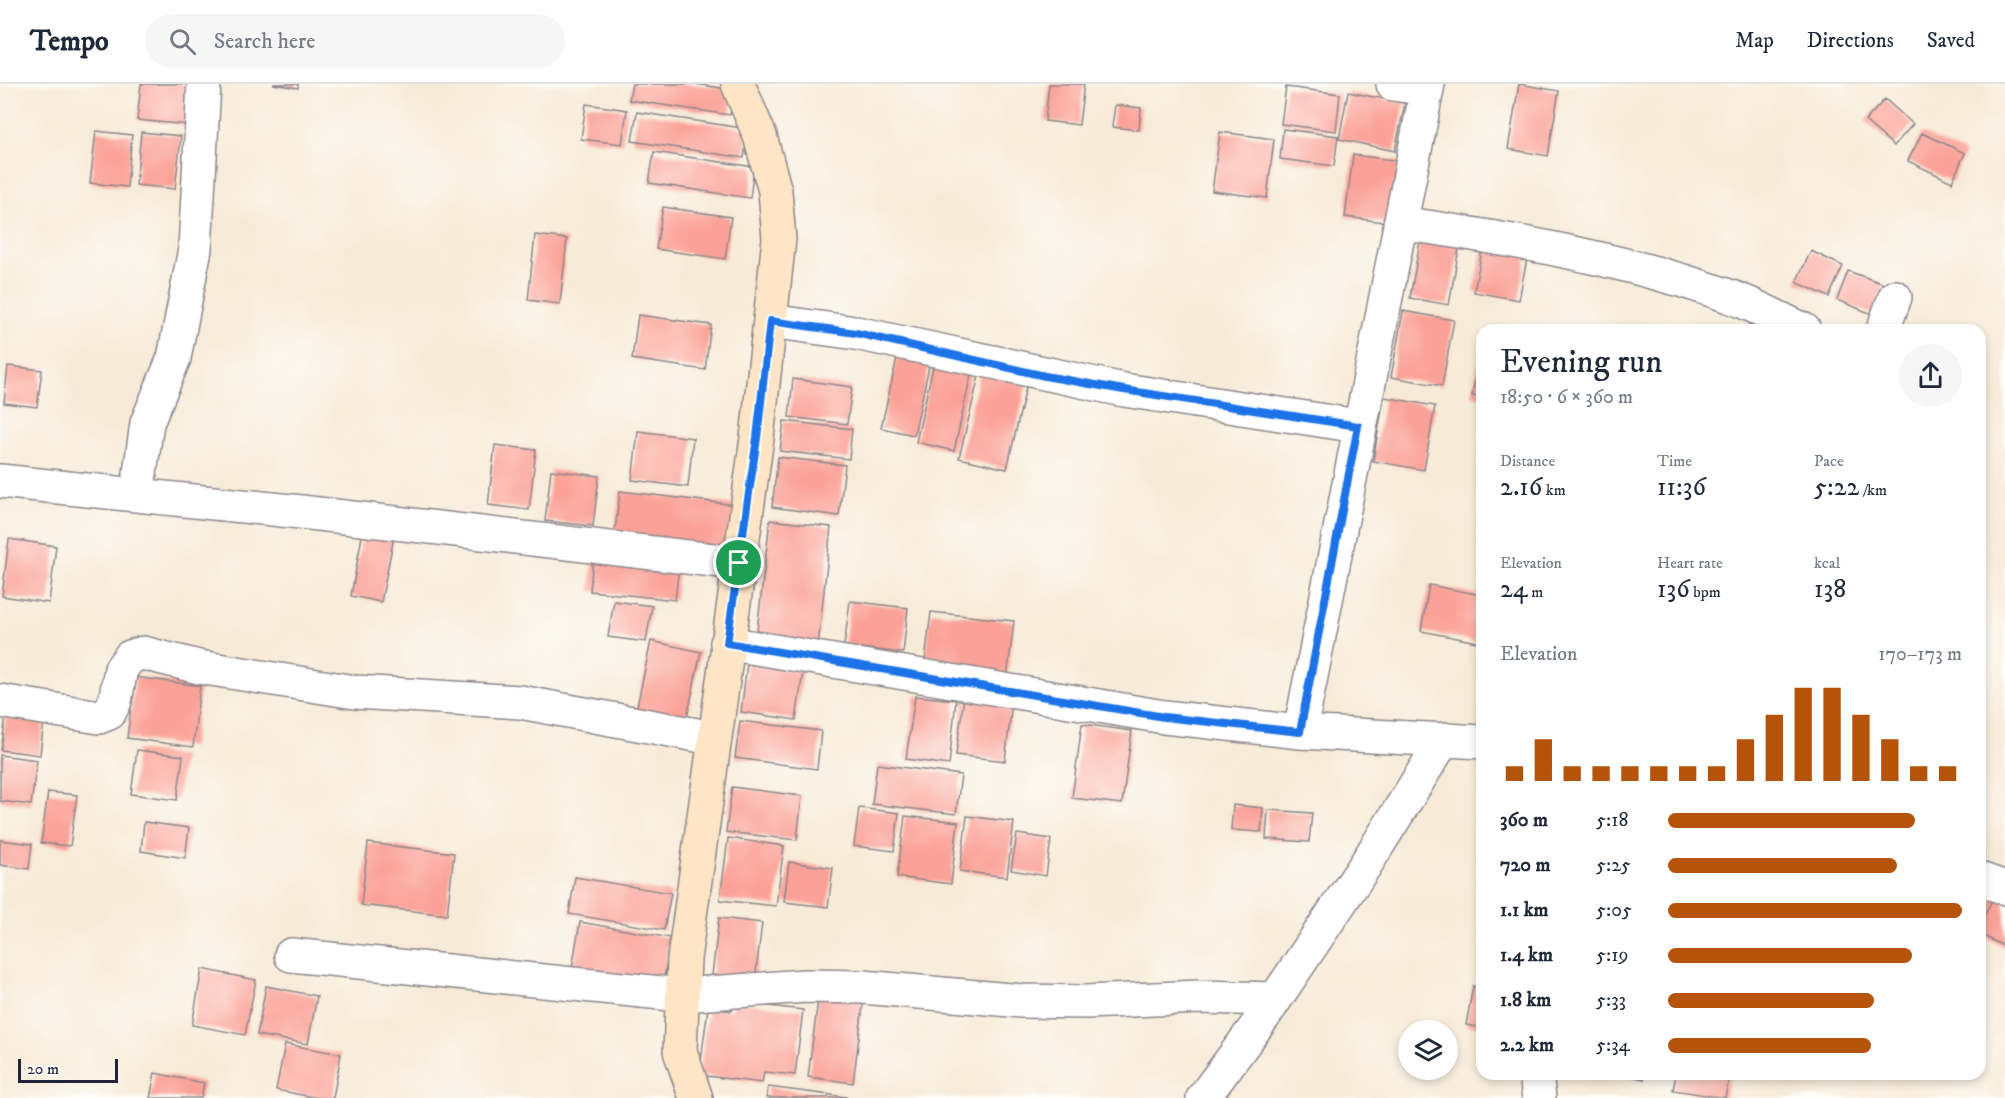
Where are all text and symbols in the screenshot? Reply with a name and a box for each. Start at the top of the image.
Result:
search box [145,14,565,68]
text: Tempo [30,24,109,59]
icon: search [166,25,199,58]
text: Search here [214,28,315,55]
text: Map [1735,28,1774,54]
text: Directions [1807,28,1894,54]
text: Saved [1927,28,1975,54]
text: Evening run [1500,342,1662,383]
button: share [1899,344,1962,407]
text: 18:50 · 6 × 360 m [1500,385,1633,410]
text: Distance [1500,451,1555,471]
text: Time [1657,451,1692,471]
text: Pace [1814,451,1844,471]
text: 2.16 [1500,471,1542,504]
text: 11:36 [1657,471,1706,504]
text: 5:22 [1814,471,1859,504]
text: km [1542,480,1566,500]
text: /km [1859,480,1887,500]
pin [713,537,764,588]
icon: arrive [722,546,755,579]
text: Elevation [1500,553,1562,573]
text: Heart rate [1657,553,1723,573]
text: kcal [1814,553,1840,573]
text: 24 [1500,573,1528,606]
text: 136 [1657,573,1690,606]
text: 138 [1814,573,1846,606]
text: m [1528,582,1543,602]
text: bpm [1690,582,1721,602]
text: Elevation [1500,642,1577,667]
text: 170–173 m [1878,642,1962,667]
text: 360 m [1500,808,1548,833]
text: 5:18 [1596,808,1629,833]
text: 720 m [1500,853,1550,878]
text: 5:25 [1596,853,1631,878]
text: 1.1 km [1500,898,1549,923]
text: 5:05 [1596,898,1632,923]
text: 1.4 km [1500,943,1553,968]
text: 5:19 [1596,943,1628,968]
text: 1.8 km [1500,988,1551,1013]
text: 5:33 [1596,988,1626,1013]
map controls [1398,1020,1458,1080]
button: layers [1398,1020,1458,1080]
text: 2.2 km [1500,1033,1554,1058]
text: 5:34 [1596,1033,1630,1058]
scale bar [18,1056,118,1084]
text: 20 m [27,1059,59,1079]

